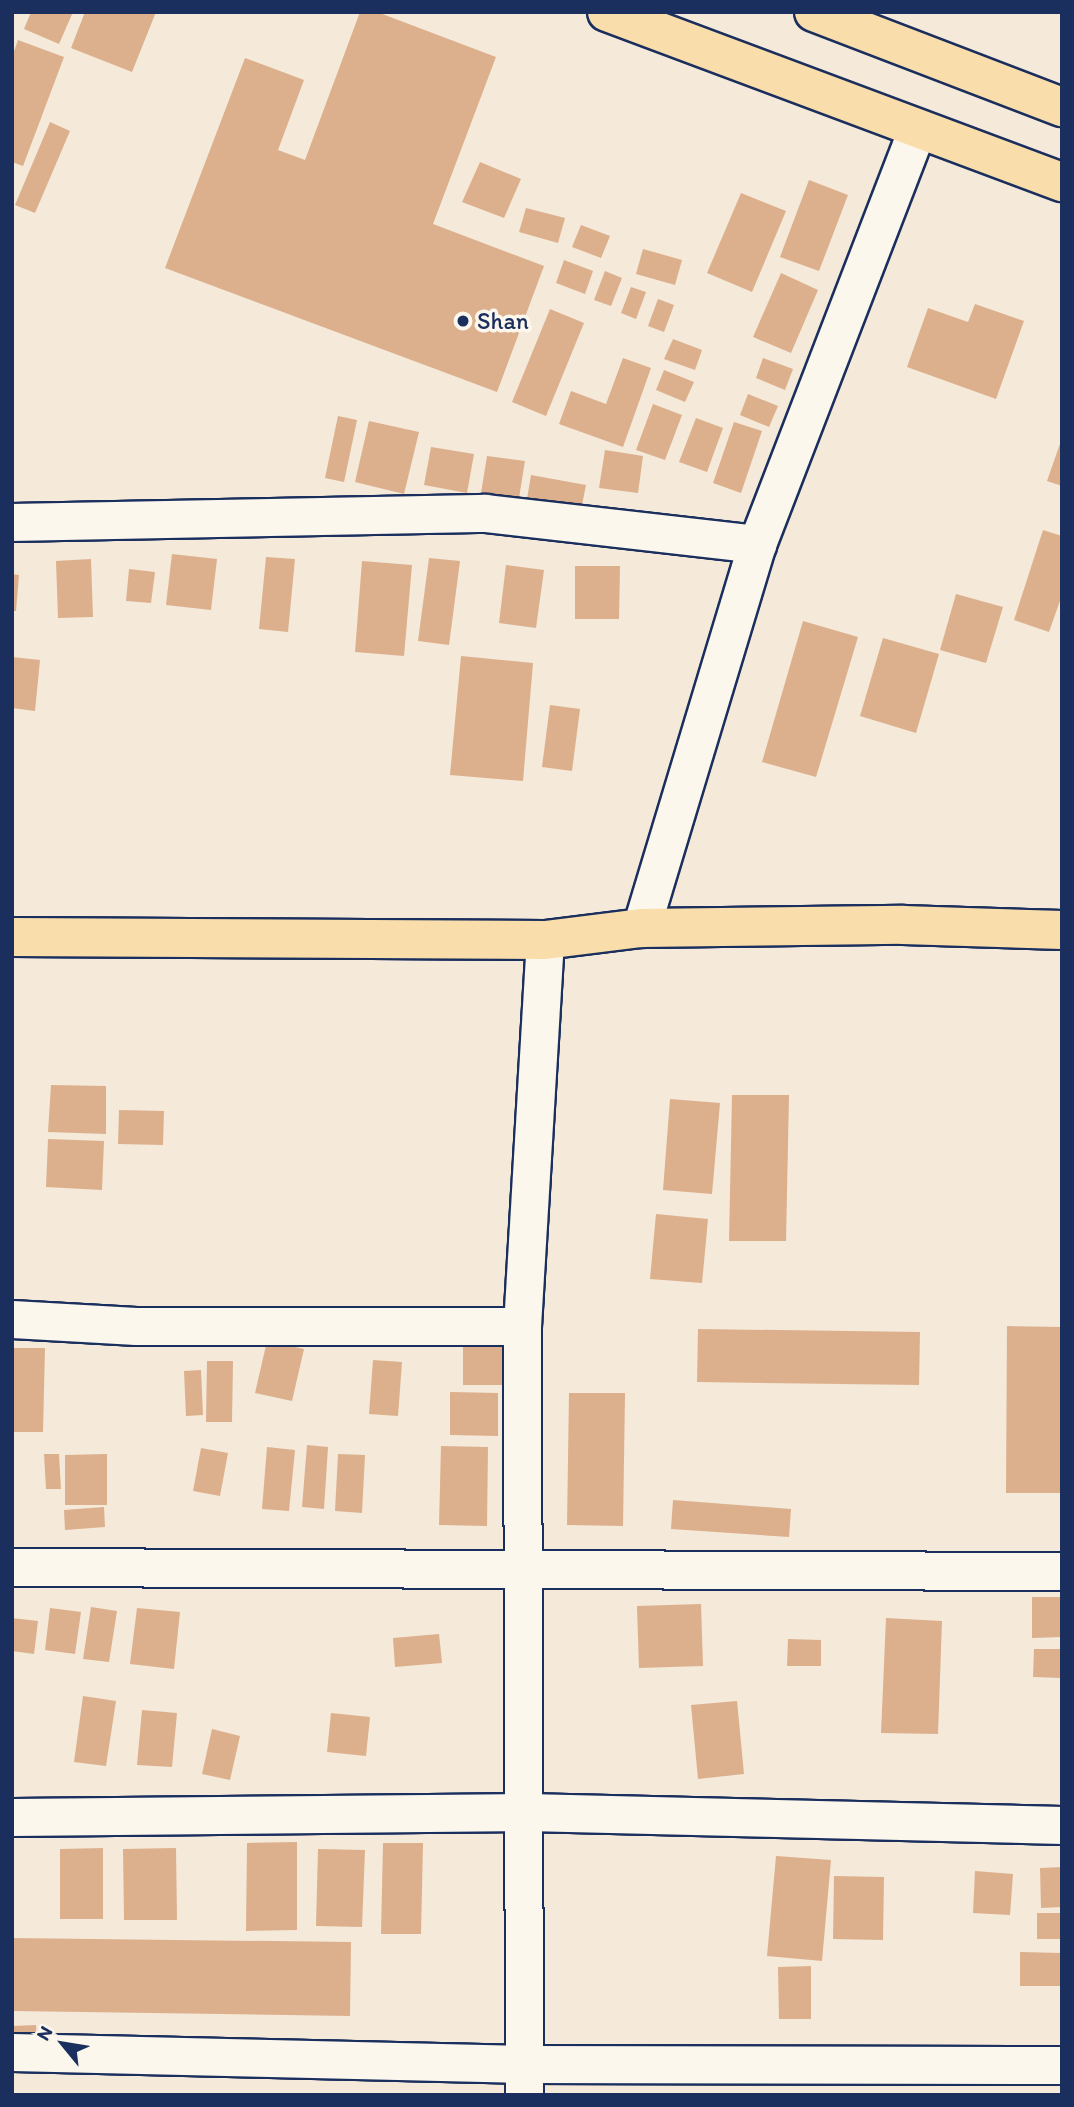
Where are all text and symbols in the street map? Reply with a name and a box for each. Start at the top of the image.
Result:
place label: Shan [477,307,529,335]
marker: Shan [455,313,471,329]
north arrow [28,2009,98,2079]
text: N [31,2022,58,2045]

